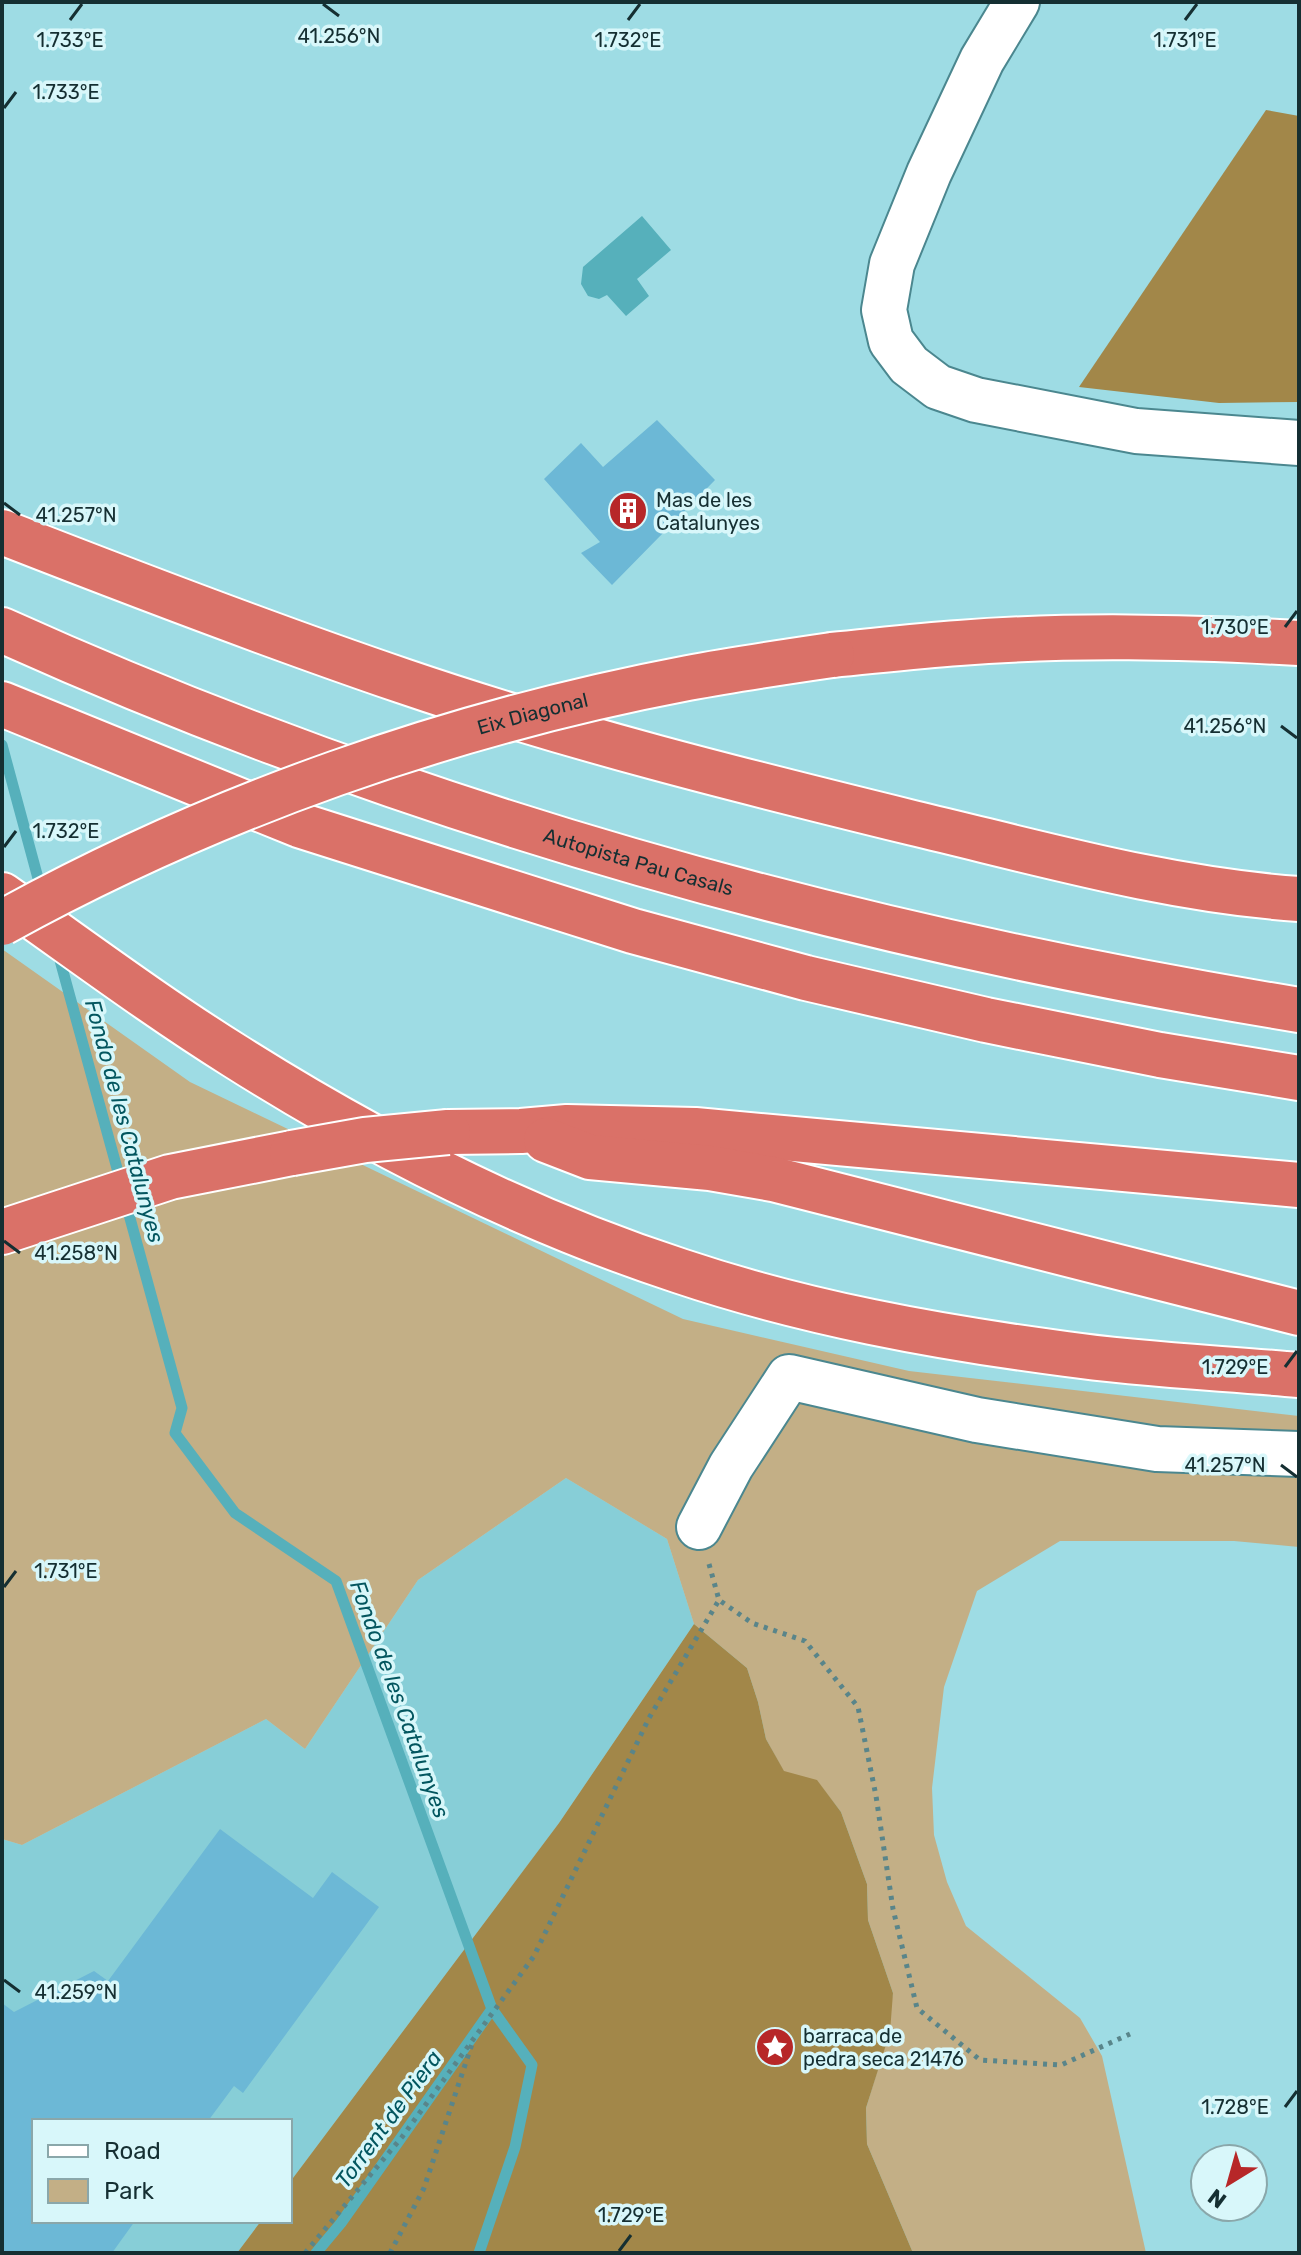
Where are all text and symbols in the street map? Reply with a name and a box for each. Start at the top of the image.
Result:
text: 41.256°N [298,24,380,48]
text: 1.733°E [36,28,104,52]
text: 1.732°E [595,28,661,52]
text: 1.731°E [1153,28,1217,52]
text: 1.733°E [32,80,100,104]
place label: Mas de les Catalunyes [656,488,760,535]
building icon: Mas de les Catalunyes [607,490,649,532]
text: 41.257°N [35,503,117,527]
text: 1.730°E [1201,615,1269,639]
street label: Eix Diagonal [474,688,590,740]
text: 41.256°N [1184,714,1266,738]
text: 1.732°E [33,819,99,843]
street label: Autopista Pau Casals [540,823,736,900]
water label: Fondo de les Catalunyes [79,997,170,1246]
text: 41.258°N [34,1241,118,1265]
text: 1.729°E [1202,1355,1268,1379]
text: 41.257°N [1184,1453,1266,1477]
text: 1.731°E [34,1559,98,1583]
water label: Fondo de les Catalunyes [344,1577,455,1822]
text: 41.259°N [35,1980,117,2004]
place label: barraca de pedra seca 21476 [803,2024,964,2071]
place icon: barraca de pedra seca 21476 [754,2026,796,2068]
water label: Torrent de Piera [330,2045,447,2193]
text: 1.728°E [1201,2095,1269,2119]
legend [32,2119,292,2223]
text: Road [104,2137,161,2165]
north arrow [1189,2143,1269,2223]
text: Park [104,2177,155,2205]
text: N [1203,2183,1232,2214]
text: 1.729°E [598,2203,664,2227]

